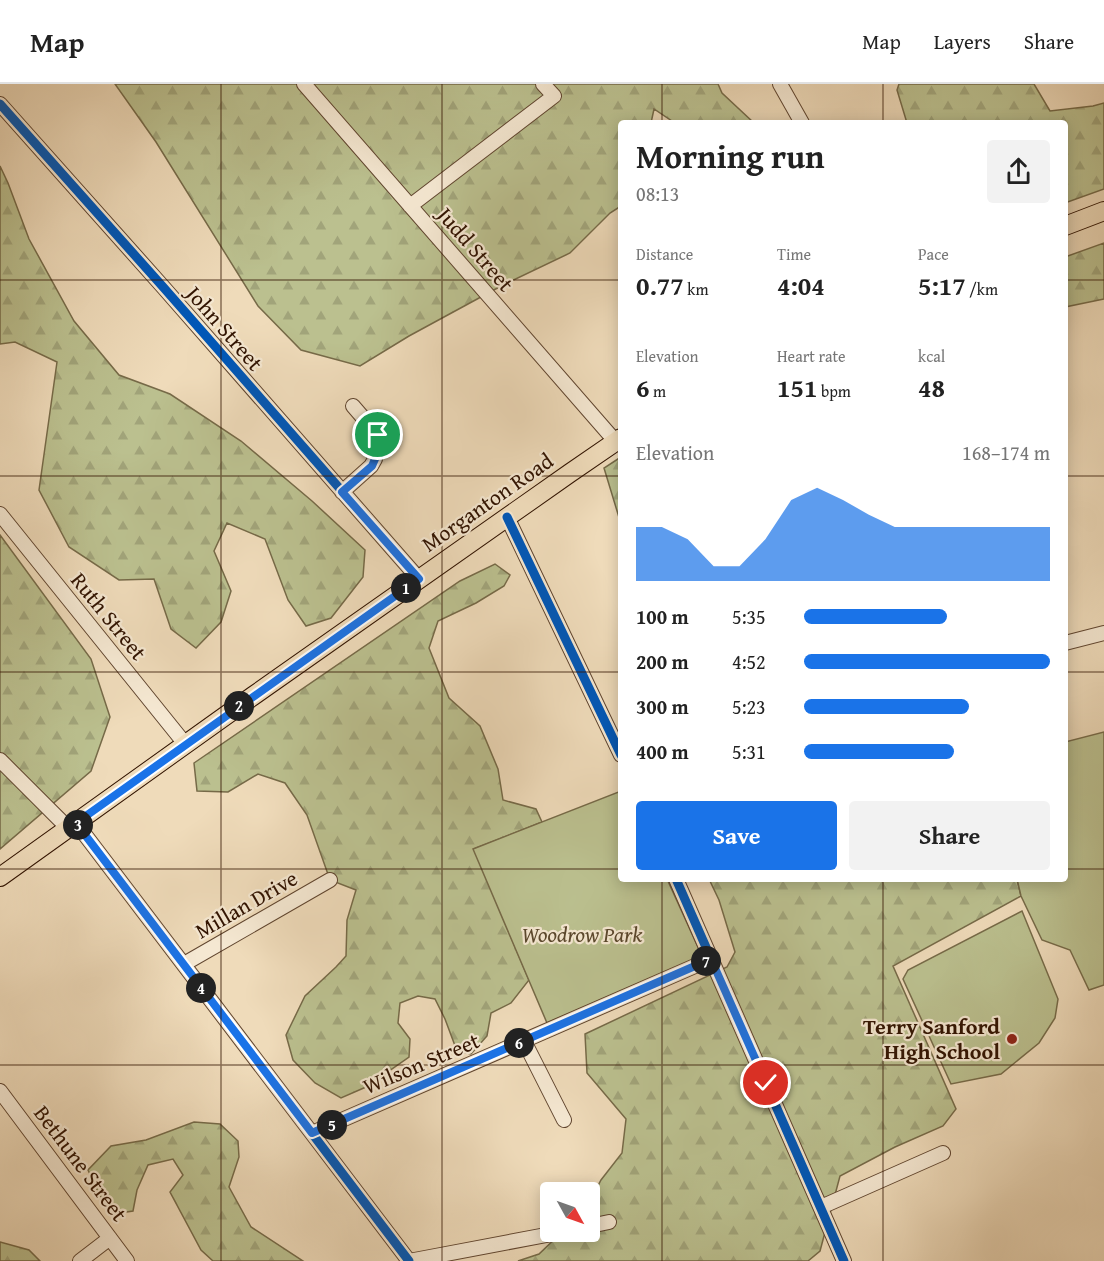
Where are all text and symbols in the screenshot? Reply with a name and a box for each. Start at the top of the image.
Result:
text: Map [30,21,84,62]
text: Map [862,26,901,57]
text: Layers [934,26,991,57]
text: Share [1024,26,1074,57]
text: Morning run [636,132,825,180]
button: share [987,140,1050,203]
text: 08:13 [636,179,679,208]
street label: Judd Street [428,197,522,298]
text: Distance [636,242,693,266]
text: Time [777,242,811,266]
text: Pace [918,242,949,266]
text: 0.77 [636,266,684,305]
text: 4:04 [777,266,825,305]
text: 5:17 [918,266,966,305]
street label: John Street [177,276,271,378]
text: km [684,277,708,301]
text: /km [966,277,998,301]
text: Elevation [636,344,699,368]
text: Heart rate [777,344,846,368]
text: kcal [918,344,945,368]
text: 6 [636,368,649,407]
text: 151 [777,368,817,407]
text: 48 [918,368,945,407]
text: m [649,379,666,403]
text: bpm [817,379,851,403]
pin [352,409,403,460]
icon: arrive [361,418,394,451]
text: Elevation [636,438,714,467]
text: 168–174 m [962,438,1050,467]
street label: Morganton Road [415,445,560,559]
street label: Ruth Street [63,565,155,667]
pin: 1 [391,573,421,603]
text: 1 [402,576,410,600]
text: 100 m [636,602,689,631]
text: 5:35 [732,602,766,631]
text: 200 m [636,647,689,676]
text: 4:52 [732,647,766,676]
pin: 2 [224,691,254,721]
text: 300 m [636,692,689,721]
text: 5:23 [732,692,766,721]
text: 2 [235,694,243,718]
text: 400 m [636,737,689,766]
text: 5:31 [732,737,766,766]
button: Save [636,801,837,870]
button: Share [849,801,1050,870]
pin: 3 [63,810,93,840]
text: 3 [74,813,82,837]
street label: Millan Drive [189,862,303,946]
park label: Woodrow Park [522,918,643,950]
pin: 7 [691,946,721,976]
text: 7 [702,949,710,973]
pin: 4 [186,973,216,1003]
text: 4 [197,976,205,1000]
place label: Terry Sanford High School [863,1010,1000,1067]
street label: Wilson Street [358,1024,484,1102]
pin: 6 [504,1028,534,1058]
text: 6 [515,1031,523,1055]
marker: Terry Sanford High School [1005,1032,1019,1046]
pin [740,1057,791,1108]
icon: check [749,1066,782,1099]
street label: Bethune Street [27,1098,135,1228]
pin: 5 [317,1110,347,1140]
text: 5 [328,1113,336,1137]
north arrow [540,1182,600,1242]
map controls [540,1182,600,1242]

